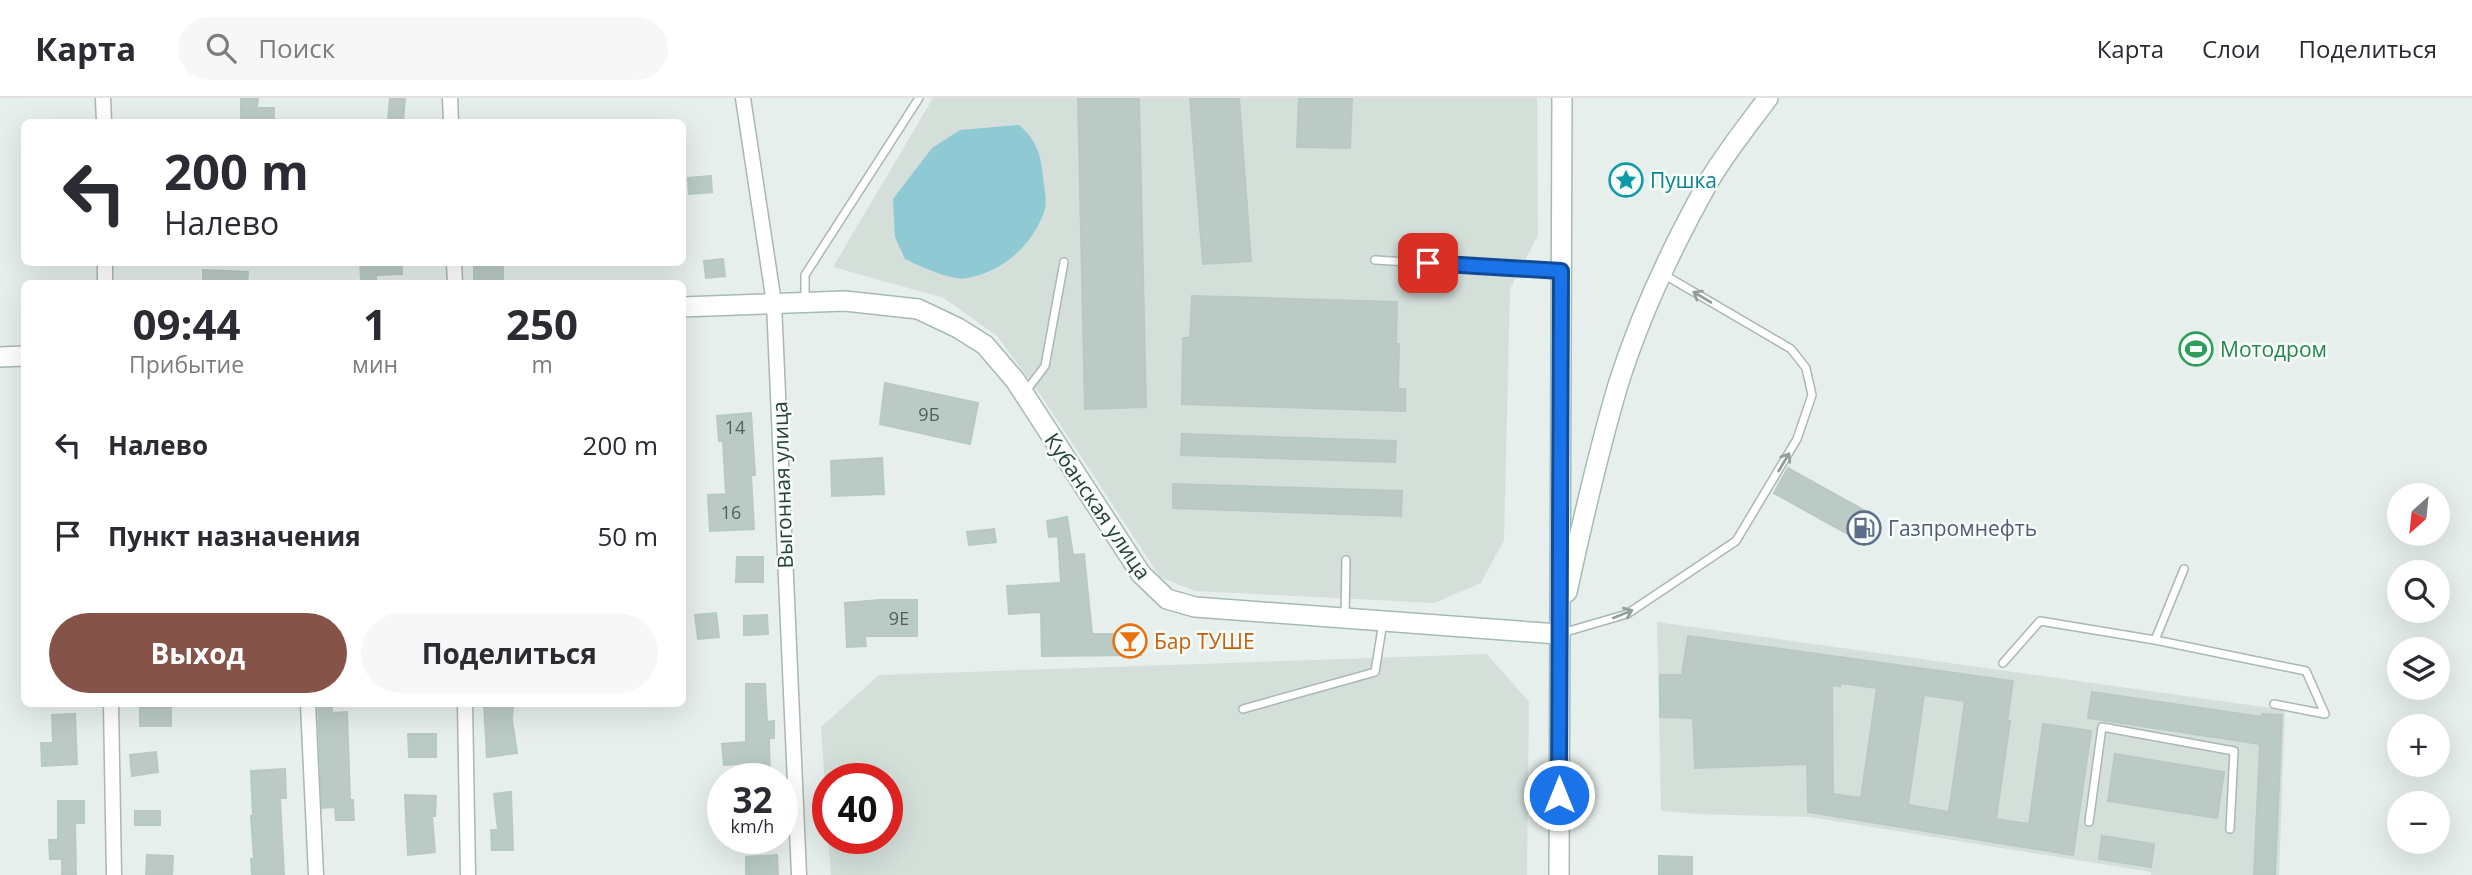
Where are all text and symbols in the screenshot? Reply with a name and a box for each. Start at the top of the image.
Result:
search box [178,17,668,80]
text: Карта [35,26,136,71]
icon: search [202,29,240,67]
text: Поиск [258,30,335,66]
text: Карта [2097,32,2164,65]
text: Слои [2202,32,2261,65]
text: Поделиться [2299,32,2437,65]
text: 200 m [164,138,309,204]
icon: left [49,147,140,238]
place icon: Пушка [1607,161,1645,199]
place label: Пушка [1650,166,1717,194]
text: Налево [164,201,279,244]
pin [1398,233,1458,293]
icon: arrive [1409,244,1447,282]
one-way arrow [1692,289,1712,303]
text: 09:44 [132,295,241,352]
text: 1 [363,295,387,352]
text: 250 [506,295,578,352]
sports icon: Мотодром [2177,330,2215,368]
place label: Мотодром [2220,335,2327,363]
text: Прибытие [129,348,244,380]
text: мин [352,348,398,380]
text: m [531,348,553,380]
street label: Выгонная улица [765,401,799,569]
house number: 9Б [918,402,940,426]
house number: 14 [725,415,745,439]
icon: left [49,426,87,464]
text: Налево [108,427,208,463]
text: 200 m [583,427,658,463]
street label: Кубанская улица [1039,427,1157,585]
one-way arrow [1777,452,1791,472]
north arrow [2387,483,2450,546]
map controls [2387,483,2450,854]
house number: 16 [721,500,741,524]
fuel station icon: Газпромнефть [1845,509,1883,547]
place label: Газпромнефть [1888,514,2037,542]
icon: arrive [49,517,87,555]
text: Пункт назначения [108,518,361,554]
text: 50 m [597,518,658,554]
button: search [2387,560,2450,623]
house number: 9Е [889,606,909,630]
one-way arrow [1612,607,1634,620]
button: Выход [49,613,347,693]
button: Поделиться [361,613,658,693]
bar icon: Бар ТУШЕ [1111,622,1149,660]
place label: Бар ТУШЕ [1154,627,1255,655]
button: layers [2387,637,2450,700]
button: + [2387,714,2450,777]
position arrow [1522,758,1596,832]
speed limit sign: 40 [812,763,903,854]
text: 32 [732,776,773,823]
button: − [2387,791,2450,854]
text: km/h [731,814,774,838]

